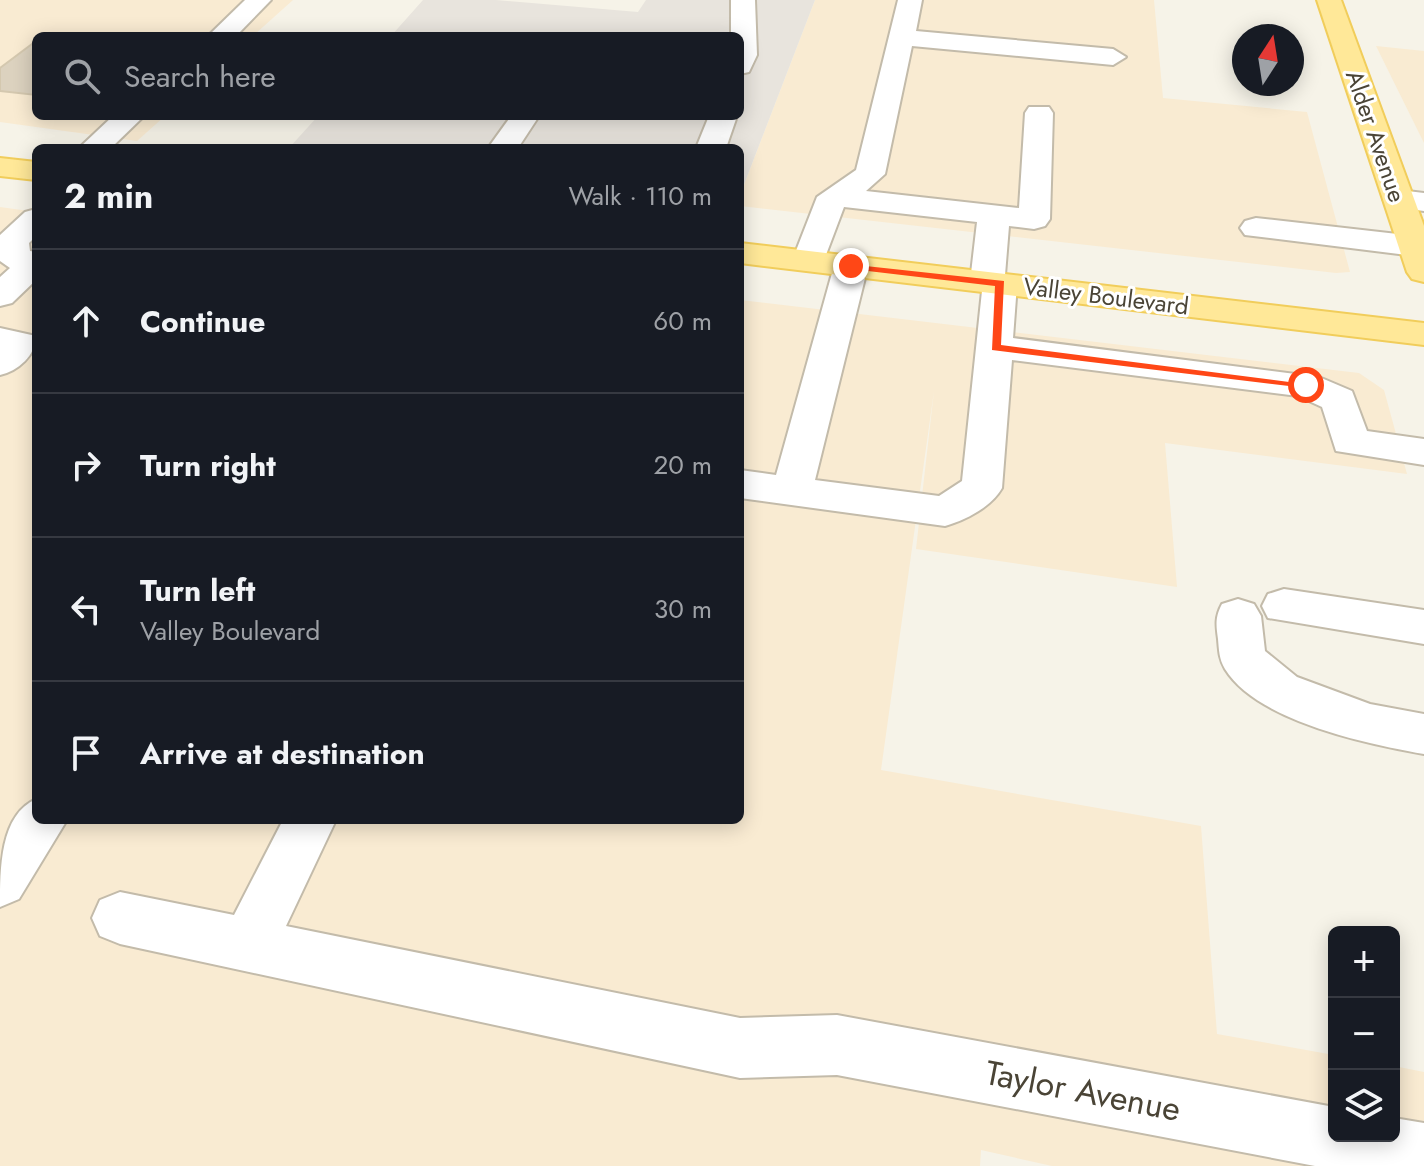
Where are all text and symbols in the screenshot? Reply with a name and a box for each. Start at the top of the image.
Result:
north arrow [1232,24,1304,96]
search box [32,32,744,120]
icon: search [60,54,104,98]
text: Search here [124,55,276,98]
street label: Alder Avenue [1337,65,1415,207]
text: 2 min [64,172,153,221]
text: Walk · 110 m [568,177,712,215]
route end [833,248,869,284]
street label: Valley Boulevard [1021,268,1191,324]
icon: ahead [64,299,108,343]
text: Continue [140,300,266,343]
text: 60 m [653,302,712,340]
route start [1288,367,1324,403]
icon: right [64,443,108,487]
text: Turn right [140,444,276,487]
text: 20 m [654,446,712,484]
text: Turn left [140,569,255,612]
icon: left [64,587,108,631]
text: 30 m [654,590,712,628]
text: Valley Boulevard [140,612,320,650]
icon: arrive [64,731,108,775]
text: Arrive at destination [140,732,425,775]
map controls [1328,926,1400,1142]
button: + [1328,926,1400,998]
button: − [1328,998,1400,1070]
street label: Taylor Avenue [981,1048,1185,1134]
button: layers [1328,1070,1400,1142]

